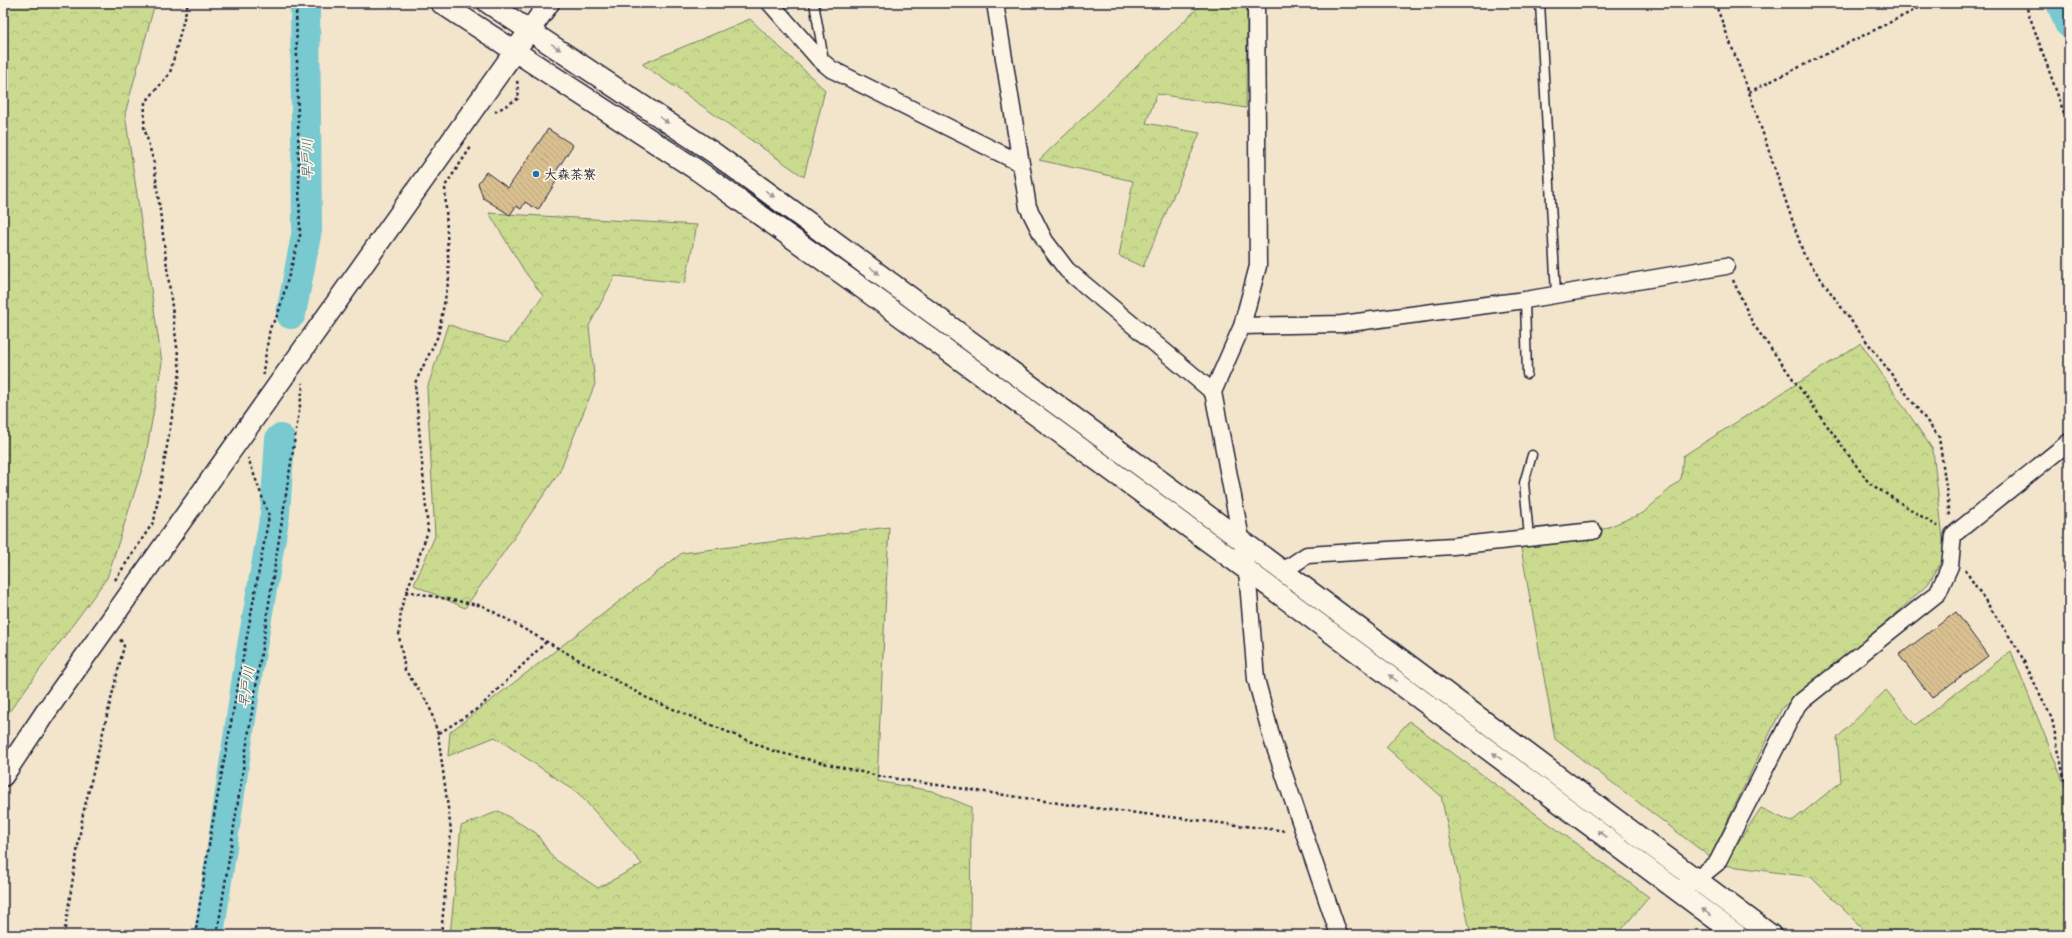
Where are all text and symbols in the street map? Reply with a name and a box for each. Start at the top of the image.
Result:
one-way arrow [551,43,561,51]
one-way arrow [658,116,670,123]
water label: 早戸川 [299,138,316,180]
place label: 大森茶寮 [544,167,596,182]
marker: 大森茶寮 [531,169,541,179]
one-way arrow [765,190,776,198]
one-way arrow [870,267,881,275]
water label: 早戸川 [235,665,258,709]
one-way arrow [1388,674,1399,683]
one-way arrow [1492,752,1503,760]
one-way arrow [1596,830,1607,838]
one-way arrow [1700,907,1711,916]

